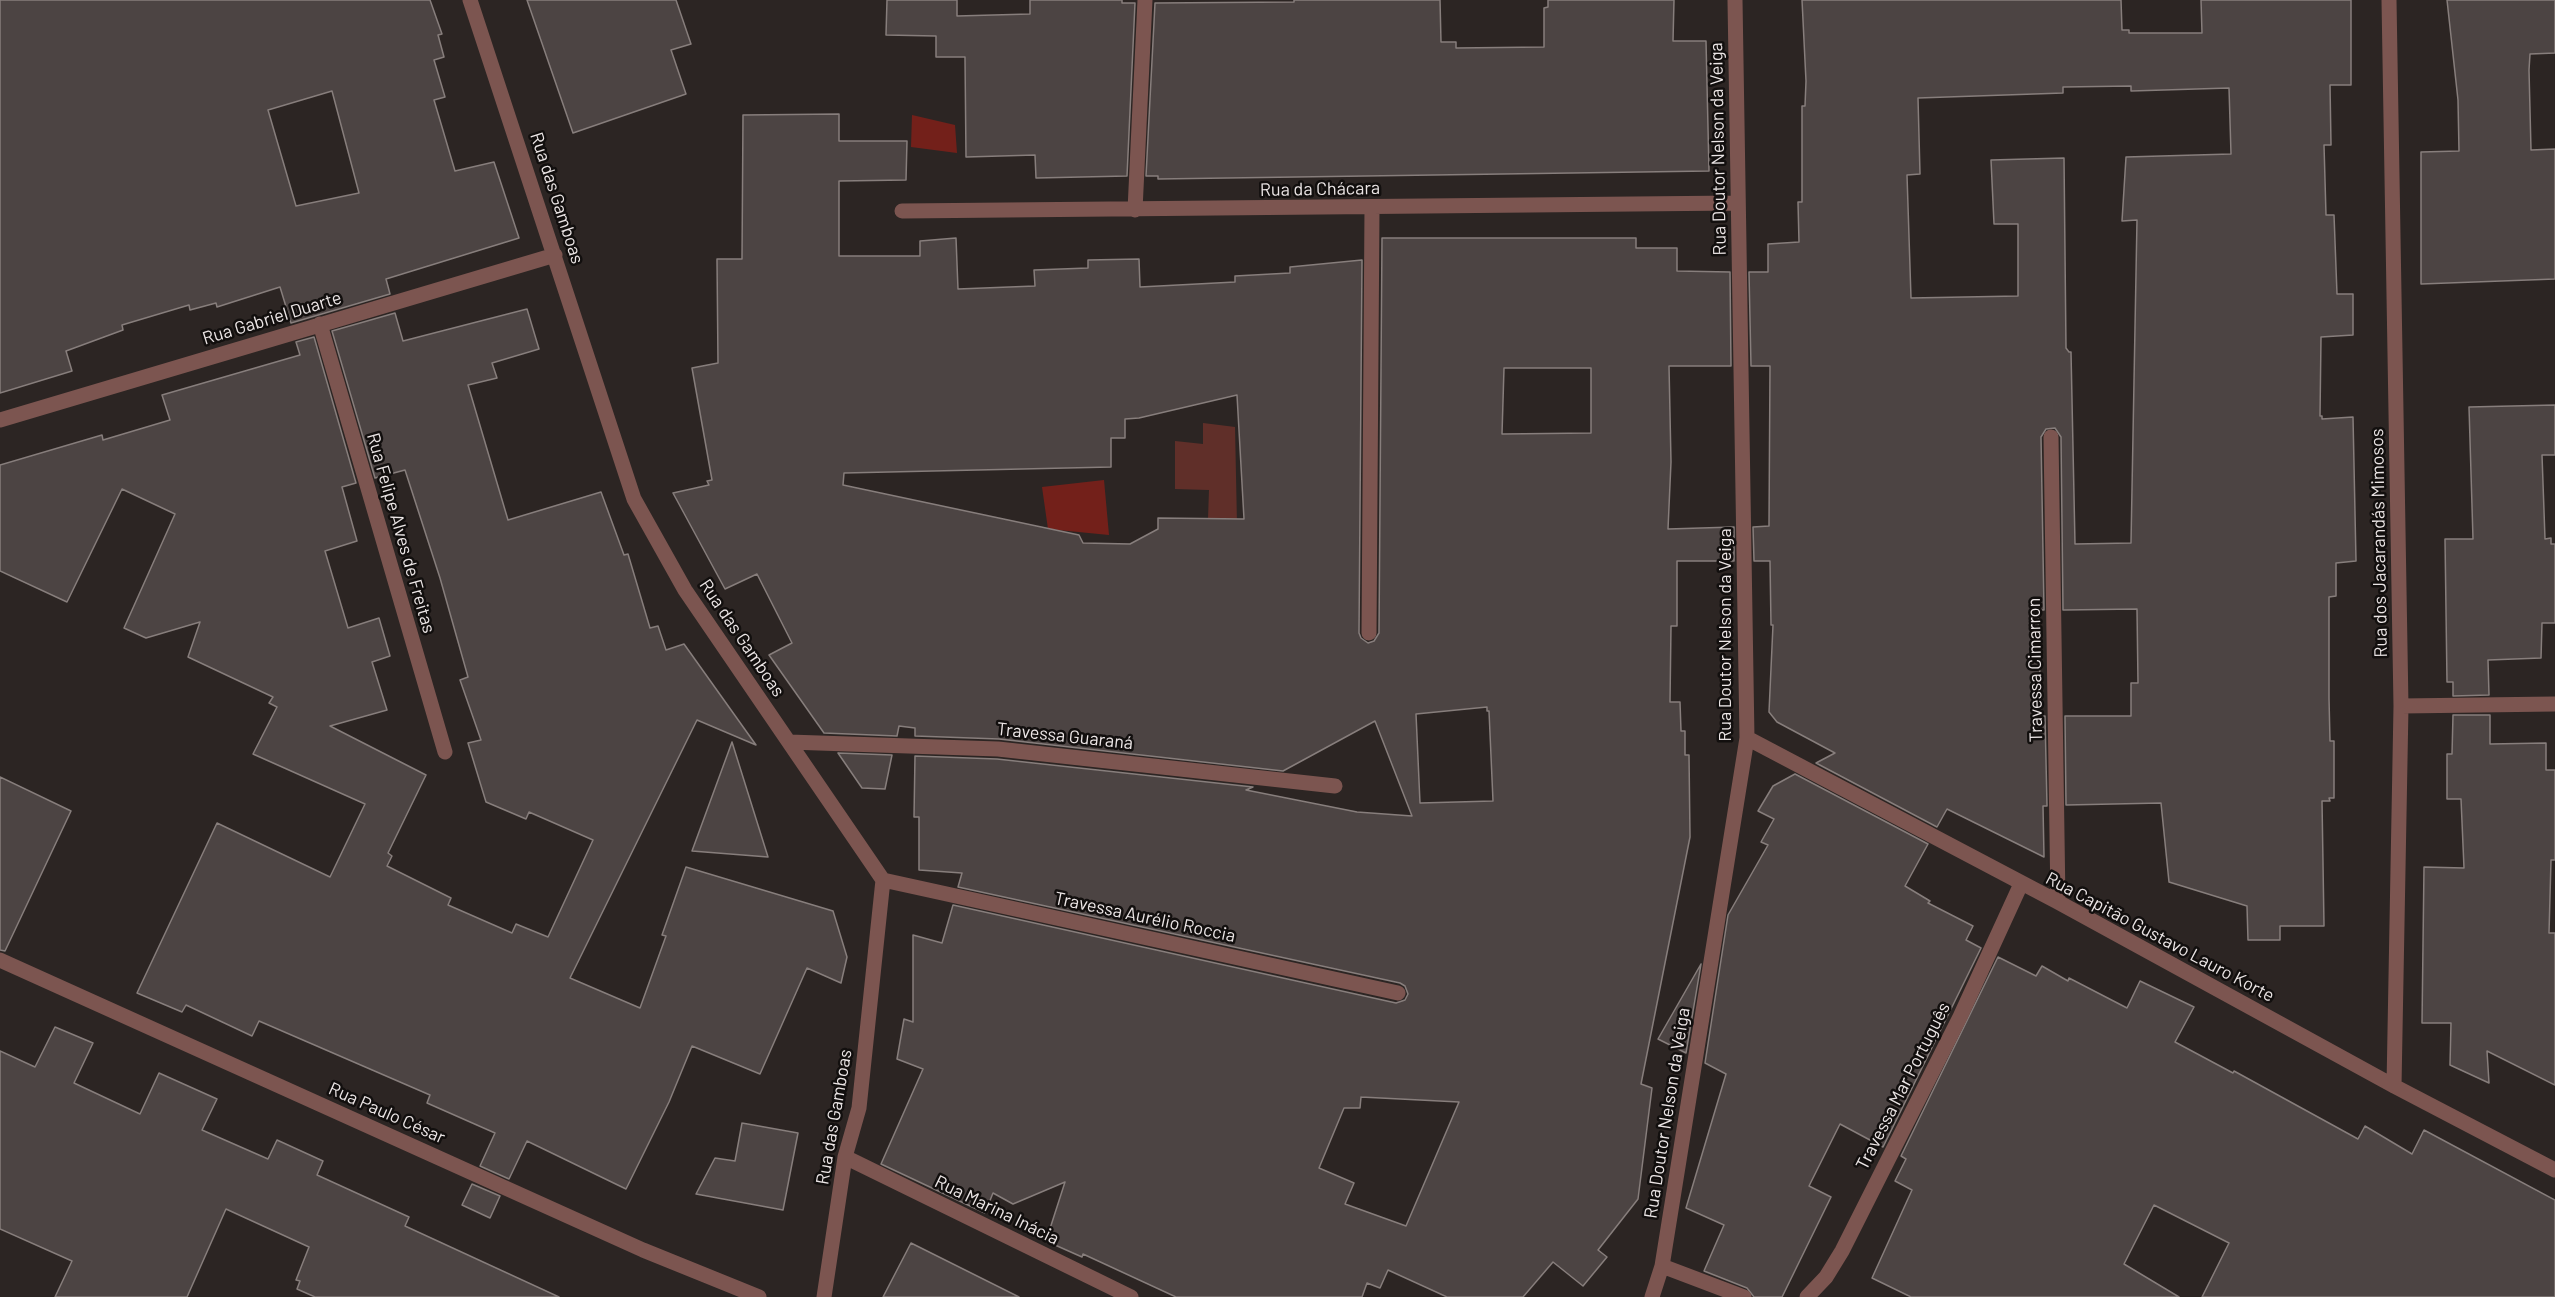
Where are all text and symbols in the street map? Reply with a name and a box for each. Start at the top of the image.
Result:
street label: Rua Doutor Nelson da Veiga [1705,42,1731,256]
street label: Rua das Gamboas [526,129,588,267]
street label: Rua da Chácara [1260,177,1380,201]
street label: Rua Gabriel Duarte [200,287,344,349]
street label: Rua dos Jacarandás Mimosos [2366,428,2392,658]
street label: Rua Felipe Alves de Freitas [362,430,440,636]
street label: Rua Doutor Nelson da Veiga [1714,528,1736,742]
street label: Rua das Gamboas [695,575,789,701]
street label: Travessa Cimarron [2023,598,2047,742]
street label: Travessa Guaraná [996,718,1134,754]
street label: Rua Capitão Gustavo Lauro Korte [2042,867,2278,1007]
street label: Travessa Aurélio Roccia [1053,887,1237,947]
street label: Travessa Mar Português [1851,999,1955,1173]
street label: Rua Doutor Nelson da Veiga [1640,1006,1694,1220]
street label: Rua das Gamboas [811,1048,857,1186]
street label: Rua Paulo César [325,1078,449,1148]
street label: Rua Marina Inácia [931,1171,1063,1249]

